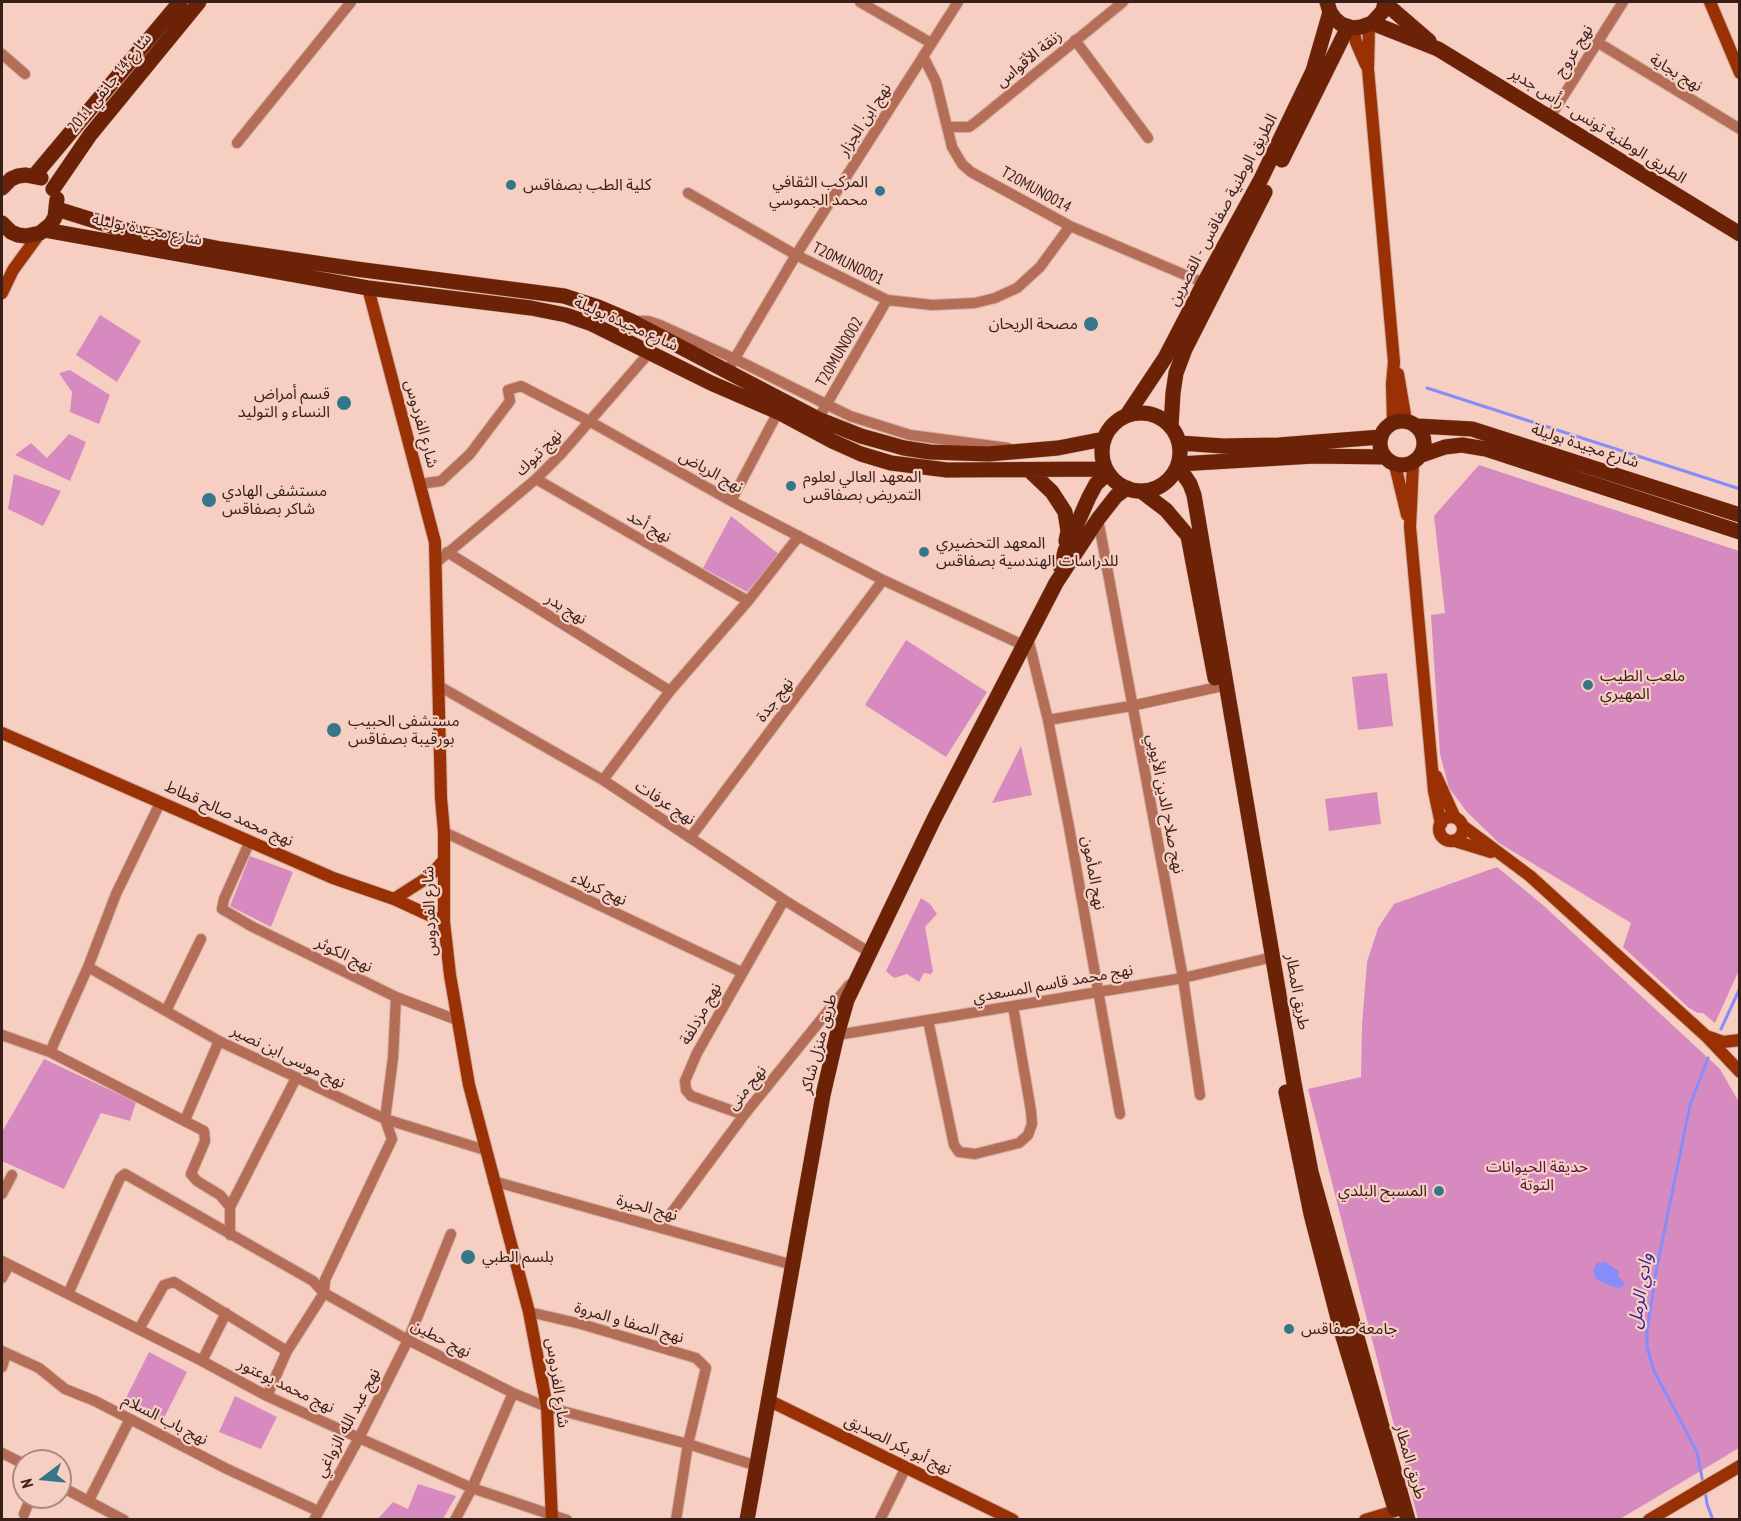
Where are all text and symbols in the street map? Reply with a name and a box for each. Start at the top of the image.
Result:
street label: نهج عروج [1551,21,1597,81]
street label: زنقة الأقواس [992,26,1066,92]
street label: شارع 14 جانفي 2011 [64,29,156,137]
street label: نهج بجاية [1646,50,1706,96]
street label: الطريق الوطنية تونس - رأس جدير [1506,64,1690,188]
street label: نهج ابن الجزار [834,80,896,160]
street label: الطريق الوطنية صفاقس - القصرين [1164,111,1282,309]
street label: T20MUN0014 [997,163,1075,217]
place label: المركب الثقافي محمد الجموسي [769,172,868,210]
place label: كلية الطب بصفاقس [523,175,651,195]
marker: كلية الطب بصفاقس [504,178,518,192]
marker: المركب الثقافي محمد الجموسي [873,184,887,198]
street label: شارع مجيدة بوليلة [90,210,204,250]
street label: T20MUN0001 [809,238,887,290]
street label: شارع مجيدة بوليلة [571,292,681,356]
street label: T20MUN0002 [812,314,868,390]
place label: مصحة الريحان [989,314,1078,334]
marker: مصحة الريحان [1082,315,1100,333]
street label: شارع الفردوس [400,378,442,470]
place label: قسم أمراض النساء و التوليد [238,384,330,422]
marker: قسم أمراض النساء و التوليد [335,394,353,412]
street label: شارع مجيدة بوليلة [1529,420,1641,472]
street label: نهج تبوك [512,426,566,480]
street label: نهج الرياض [676,447,746,497]
place label: المعهد العالي لعلوم التمريض بصفاقس [803,467,921,505]
marker: المعهد العالي لعلوم التمريض بصفاقس [784,479,798,493]
place label: مستشفى الهادي شاكر بصفاقس [222,481,327,519]
marker: مستشفى الهادي شاكر بصفاقس [200,491,218,509]
street label: نهج أحد [623,507,675,547]
place label: المعهد التحضيري للدراسات الهندسية بصفاقس [936,533,1119,571]
marker: المعهد التحضيري للدراسات الهندسية بصفاقس [917,545,931,559]
street label: نهج بدر [542,589,590,629]
place label: ملعب الطيب المهيري [1600,666,1685,704]
street label: نهج جدة [752,674,798,726]
marker: ملعب الطيب المهيري [1581,678,1595,692]
place label: مستشفى الحبيب بورقيبة بصفاقس [348,711,460,749]
marker: مستشفى الحبيب بورقيبة بصفاقس [325,721,343,739]
street label: نهج صلاح الدين الأيوبي [1142,733,1188,875]
street label: نهج عرفات [631,776,699,830]
street label: نهج محمد صالح قطاط [162,777,296,851]
street label: نهج المأمون [1077,834,1109,912]
street label: شارع الفردوس [419,865,441,957]
street label: نهج كربلاء [568,868,630,910]
street label: نهج الكوثر [312,933,376,977]
street label: طريق المطار [1281,952,1313,1032]
street label: نهج محمد قاسم المسعدي [971,960,1135,1008]
street label: نهج مزدلفة [676,980,726,1048]
street label: طريق منزل شاكر [796,992,842,1096]
street label: نهج موسى ابن نصير [228,1021,348,1093]
street label: نهج منى [723,1062,771,1114]
park label: حديقة الحيوانات التوتة [1486,1157,1588,1195]
place label: المسبح البلدي [1338,1181,1427,1201]
marker: المسبح البلدي [1432,1184,1446,1198]
street label: نهج الحيرة [614,1191,680,1225]
place label: بلسم الطبي [482,1247,554,1267]
marker: بلسم الطبي [459,1248,477,1266]
water label: وادي الرمل [1624,1252,1658,1330]
street label: نهج الصفا و المروة [572,1298,686,1348]
street label: نهج حطين [408,1316,474,1362]
place label: جامعة صفاقس [1301,1319,1397,1339]
marker: جامعة صفاقس [1282,1322,1296,1336]
street label: شارع الفردوس [541,1337,573,1429]
street label: نهج محمد بوعتور [235,1354,337,1418]
street label: نهج عبد الله الزواغي [311,1365,385,1481]
street label: نهج باب السلام [119,1390,211,1450]
street label: نهج أبو بكر الصديق [841,1411,955,1479]
street label: طريق المطار [1390,1422,1430,1502]
north arrow [12,1449,72,1509]
text: N [16,1477,37,1490]

